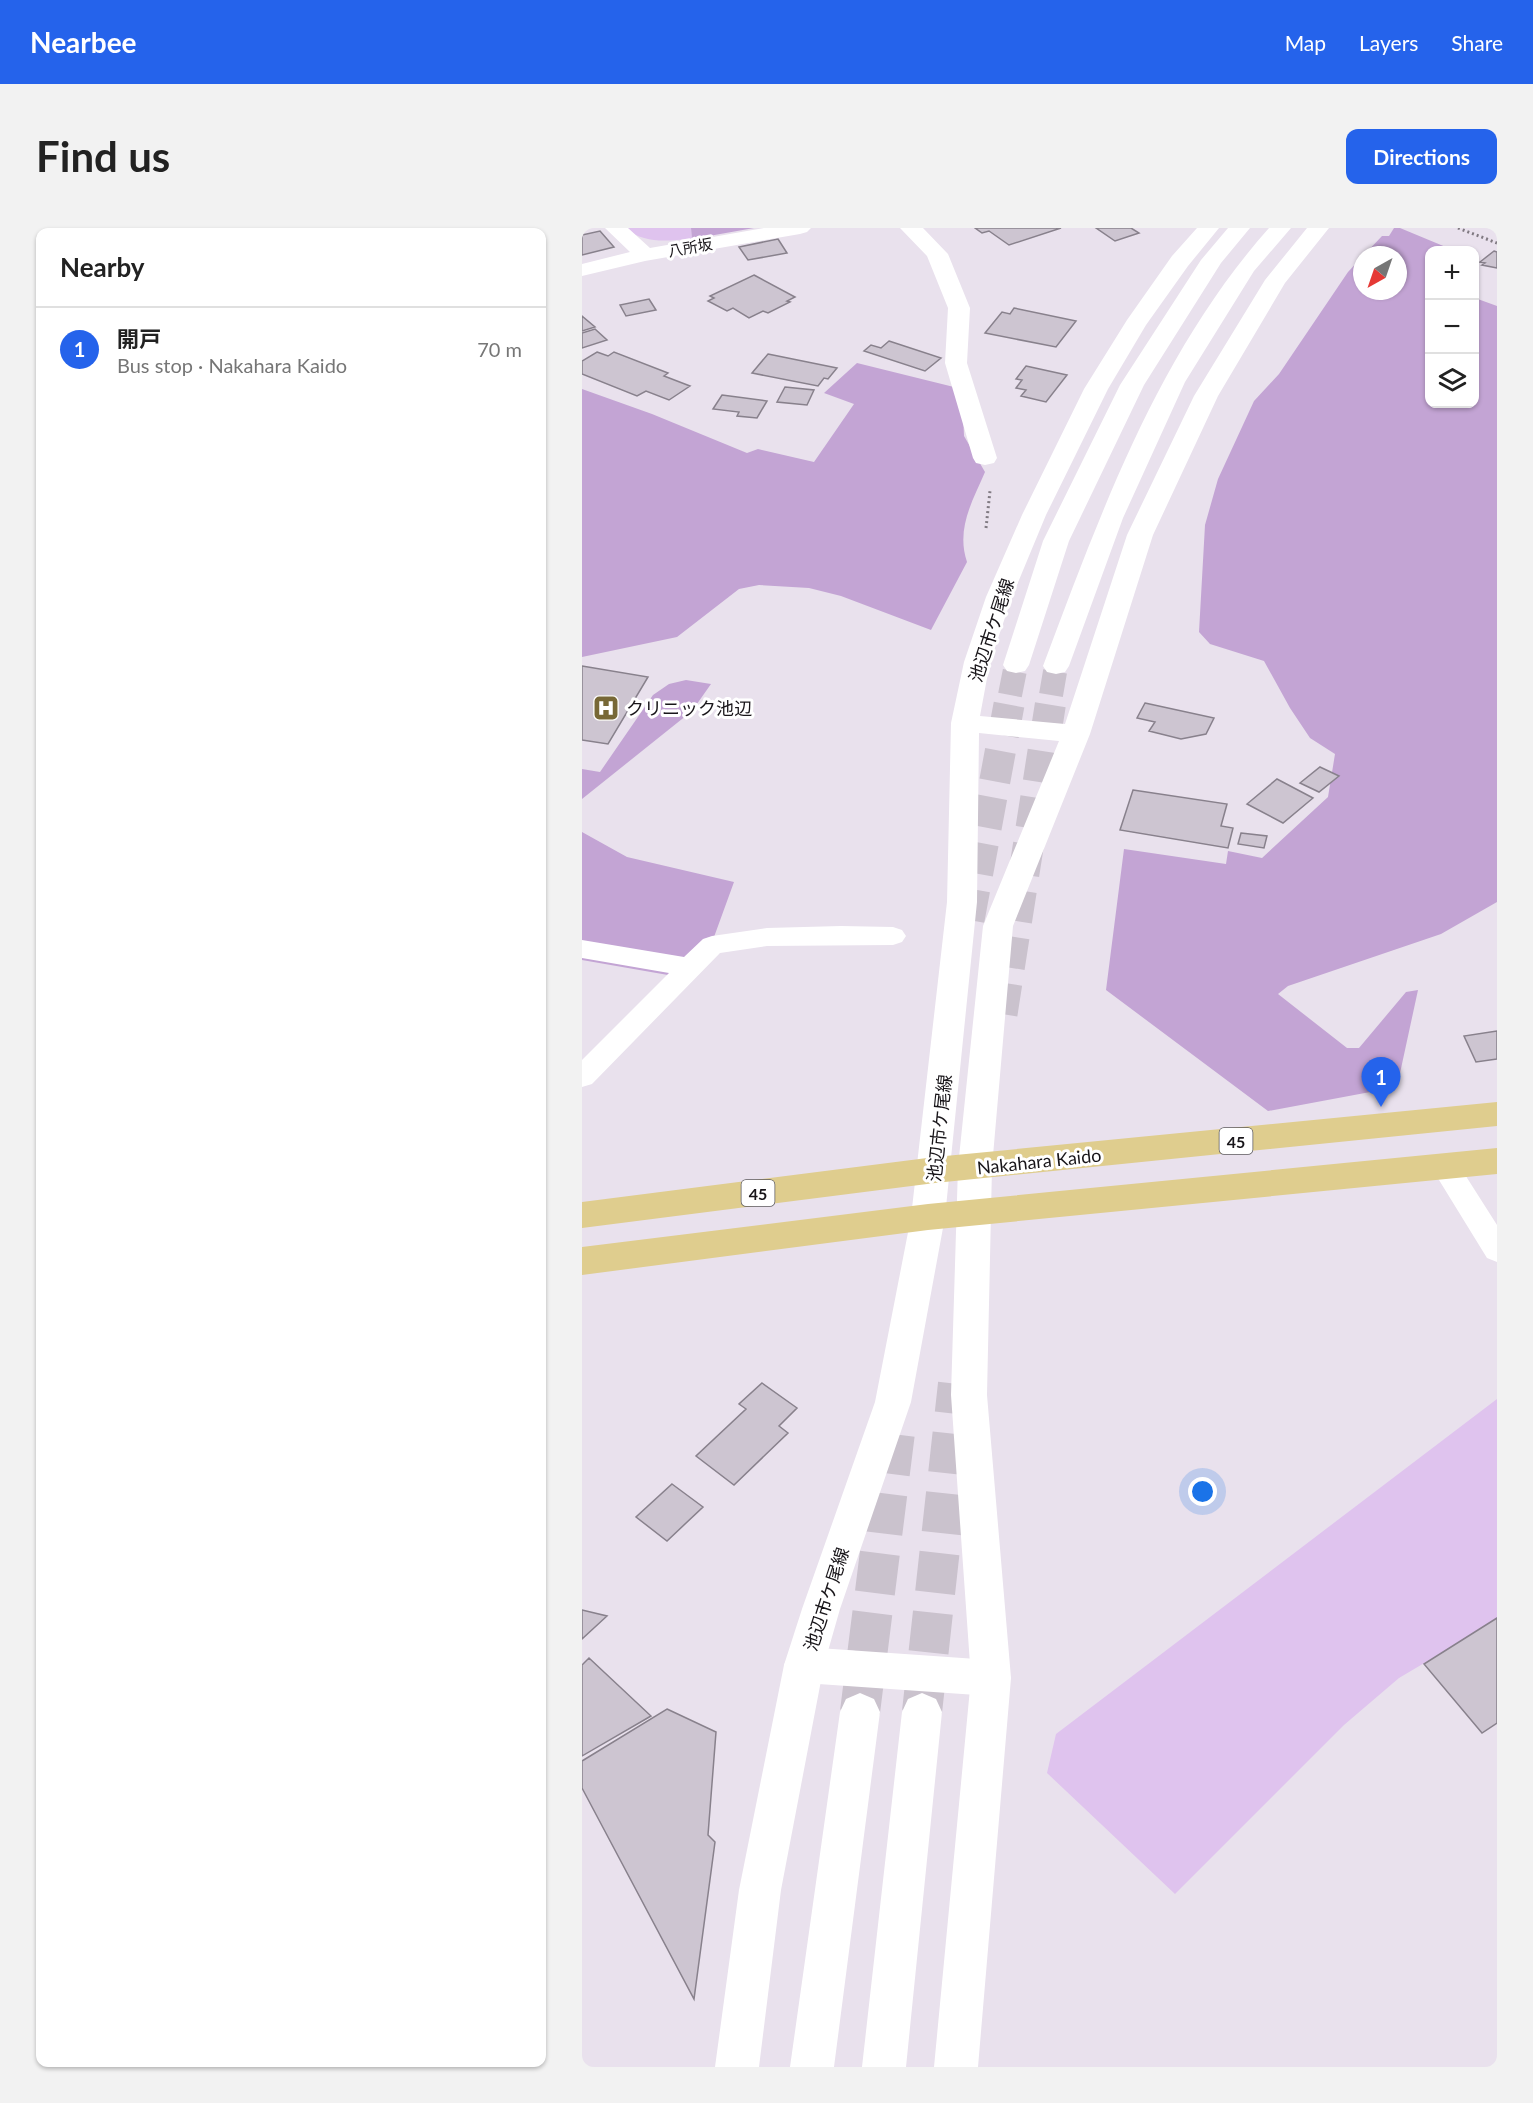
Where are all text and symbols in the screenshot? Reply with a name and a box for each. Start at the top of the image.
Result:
text: Nearbee [30,25,137,59]
text: Map [1285,30,1326,55]
text: Layers [1359,30,1418,55]
text: Share [1451,30,1503,55]
button: Directions [1346,129,1497,184]
text: Find us [36,131,170,181]
street label: 八所坂 [666,234,714,260]
north arrow [1353,246,1407,300]
map controls [1425,246,1479,408]
button: + [1425,246,1479,300]
text: Nearby [60,251,145,283]
button: − [1425,300,1479,354]
text: 開戸 [117,325,161,352]
text: 1 [74,337,85,361]
text: 70 m [477,337,522,361]
text: Bus stop · Nakahara Kaido [117,353,347,377]
button: layers [1425,354,1479,408]
street label: 池辺市ケ尾線 [964,575,1018,685]
hospital icon: クリニック池辺 [591,693,621,723]
place label: クリニック池辺 [626,697,752,719]
pin: 1 [1362,1058,1400,1107]
street label: 池辺市ケ尾線 [922,1073,956,1183]
road number: 45 [1220,1128,1252,1154]
street label: Nakahara Kaido [976,1144,1102,1178]
road number: 45 [742,1180,774,1206]
your location [1188,1477,1217,1506]
street label: 池辺市ケ尾線 [799,1544,853,1654]

